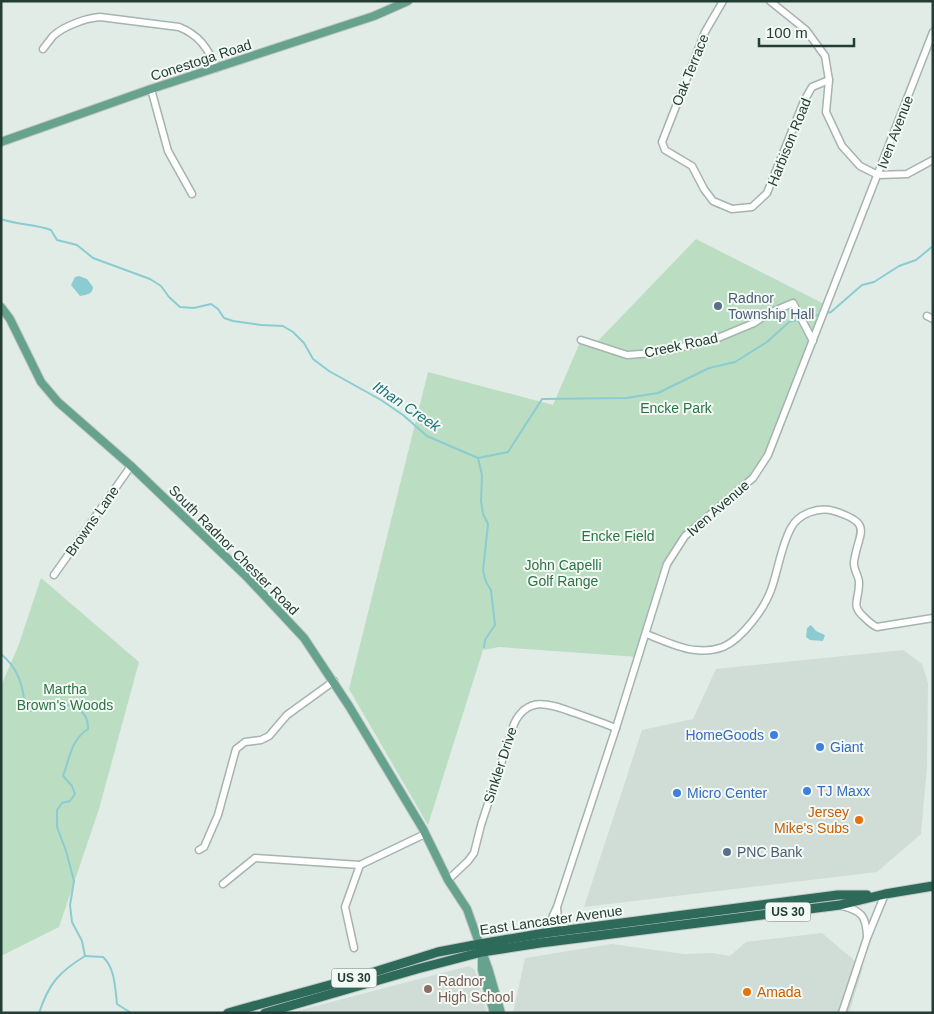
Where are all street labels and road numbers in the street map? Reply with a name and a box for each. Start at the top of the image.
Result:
street label: Oak Terrace [668,32,712,108]
street label: Conestoga Road [149,36,253,84]
street label: Iven Avenue [874,93,916,171]
street label: Harbison Road [764,96,814,188]
street label: Creek Road [643,329,719,361]
street label: Iven Avenue [684,477,752,539]
street label: South Radnor Chester Road [166,482,302,618]
street label: Browns Lane [62,483,122,559]
street label: Sinkler Drive [480,725,520,805]
street label: East Lancaster Avenue [479,902,623,938]
road number: US 30 [766,902,810,922]
road number: US 30 [332,968,376,988]

